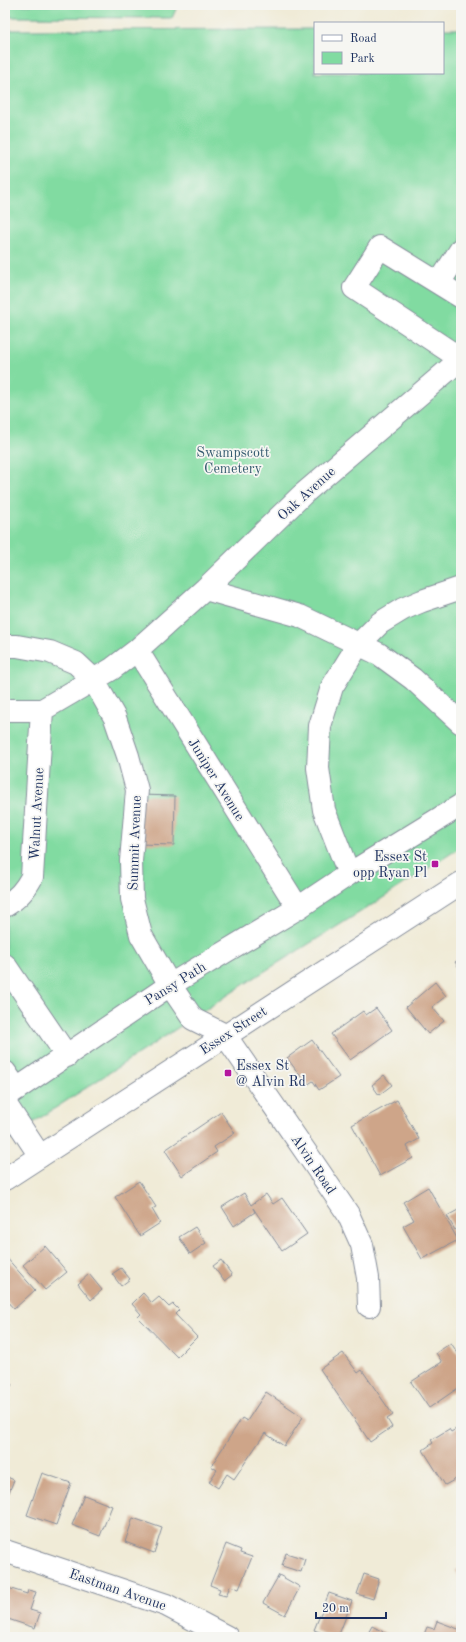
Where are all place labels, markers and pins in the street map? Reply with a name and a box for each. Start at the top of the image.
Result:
place label: Essex St opp Ryan Pl [353,850,427,880]
marker: Essex St opp Ryan Pl [430,859,440,869]
place label: Essex St @ Alvin Rd [236,1059,306,1089]
marker: Essex St @ Alvin Rd [223,1068,233,1078]

